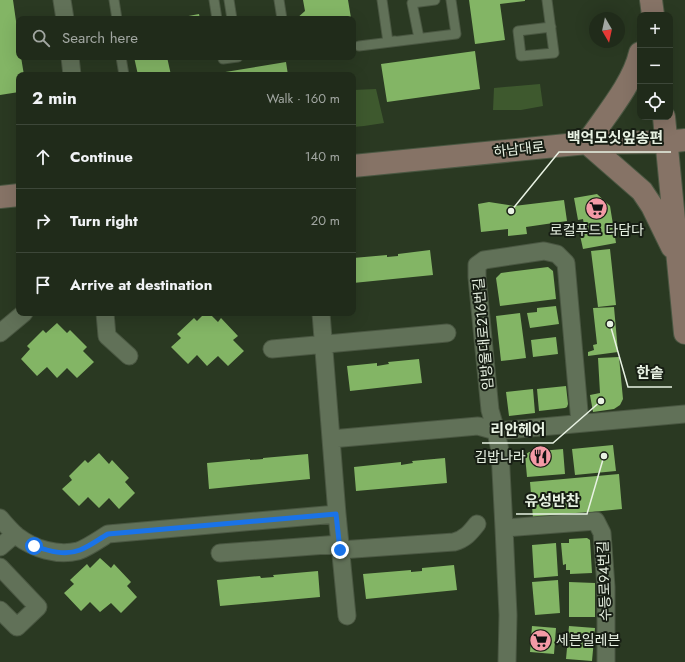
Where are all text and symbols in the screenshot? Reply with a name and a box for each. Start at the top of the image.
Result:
north arrow [589,12,625,48]
map controls [637,12,673,120]
button: + [637,12,673,48]
search box [16,16,356,60]
icon: search [30,27,52,49]
text: Search here [62,27,138,49]
button: − [637,48,673,84]
button: locate [637,84,673,120]
text: 2 min [32,86,77,110]
text: Walk · 160 m [267,89,340,108]
callout: 백억모싯잎송편 [559,125,671,152]
text: 백억모싯잎송편 [567,127,663,149]
street label: 하남대로 [492,136,546,162]
icon: ahead [32,146,54,168]
text: Continue [70,146,133,168]
text: 140 m [305,147,340,166]
supermarket icon: 로컬푸드 다담다 [584,195,610,221]
icon: right [32,210,54,232]
text: Turn right [70,210,138,232]
text: 20 m [311,211,340,230]
place label: 로컬푸드 다담다 [550,220,644,240]
icon: arrive [32,274,54,296]
text: Arrive at destination [70,274,212,296]
street label: 임방울대로216번길 [468,277,498,391]
callout: 한솥 [628,360,672,387]
text: 한솥 [636,362,664,384]
callout: 리안헤어 [482,416,553,443]
text: 리안헤어 [490,419,546,441]
restaurant icon: 김밥나라 [528,444,554,470]
place label: 김밥나라 [474,447,526,467]
callout: 유성반찬 [516,487,587,514]
text: 유성반찬 [524,490,580,512]
route start [25,537,43,555]
street label: 수등로94번길 [593,540,615,622]
route end [331,541,349,559]
supermarket icon: 세븐일레븐 [527,627,553,653]
place label: 세븐일레븐 [556,630,621,650]

